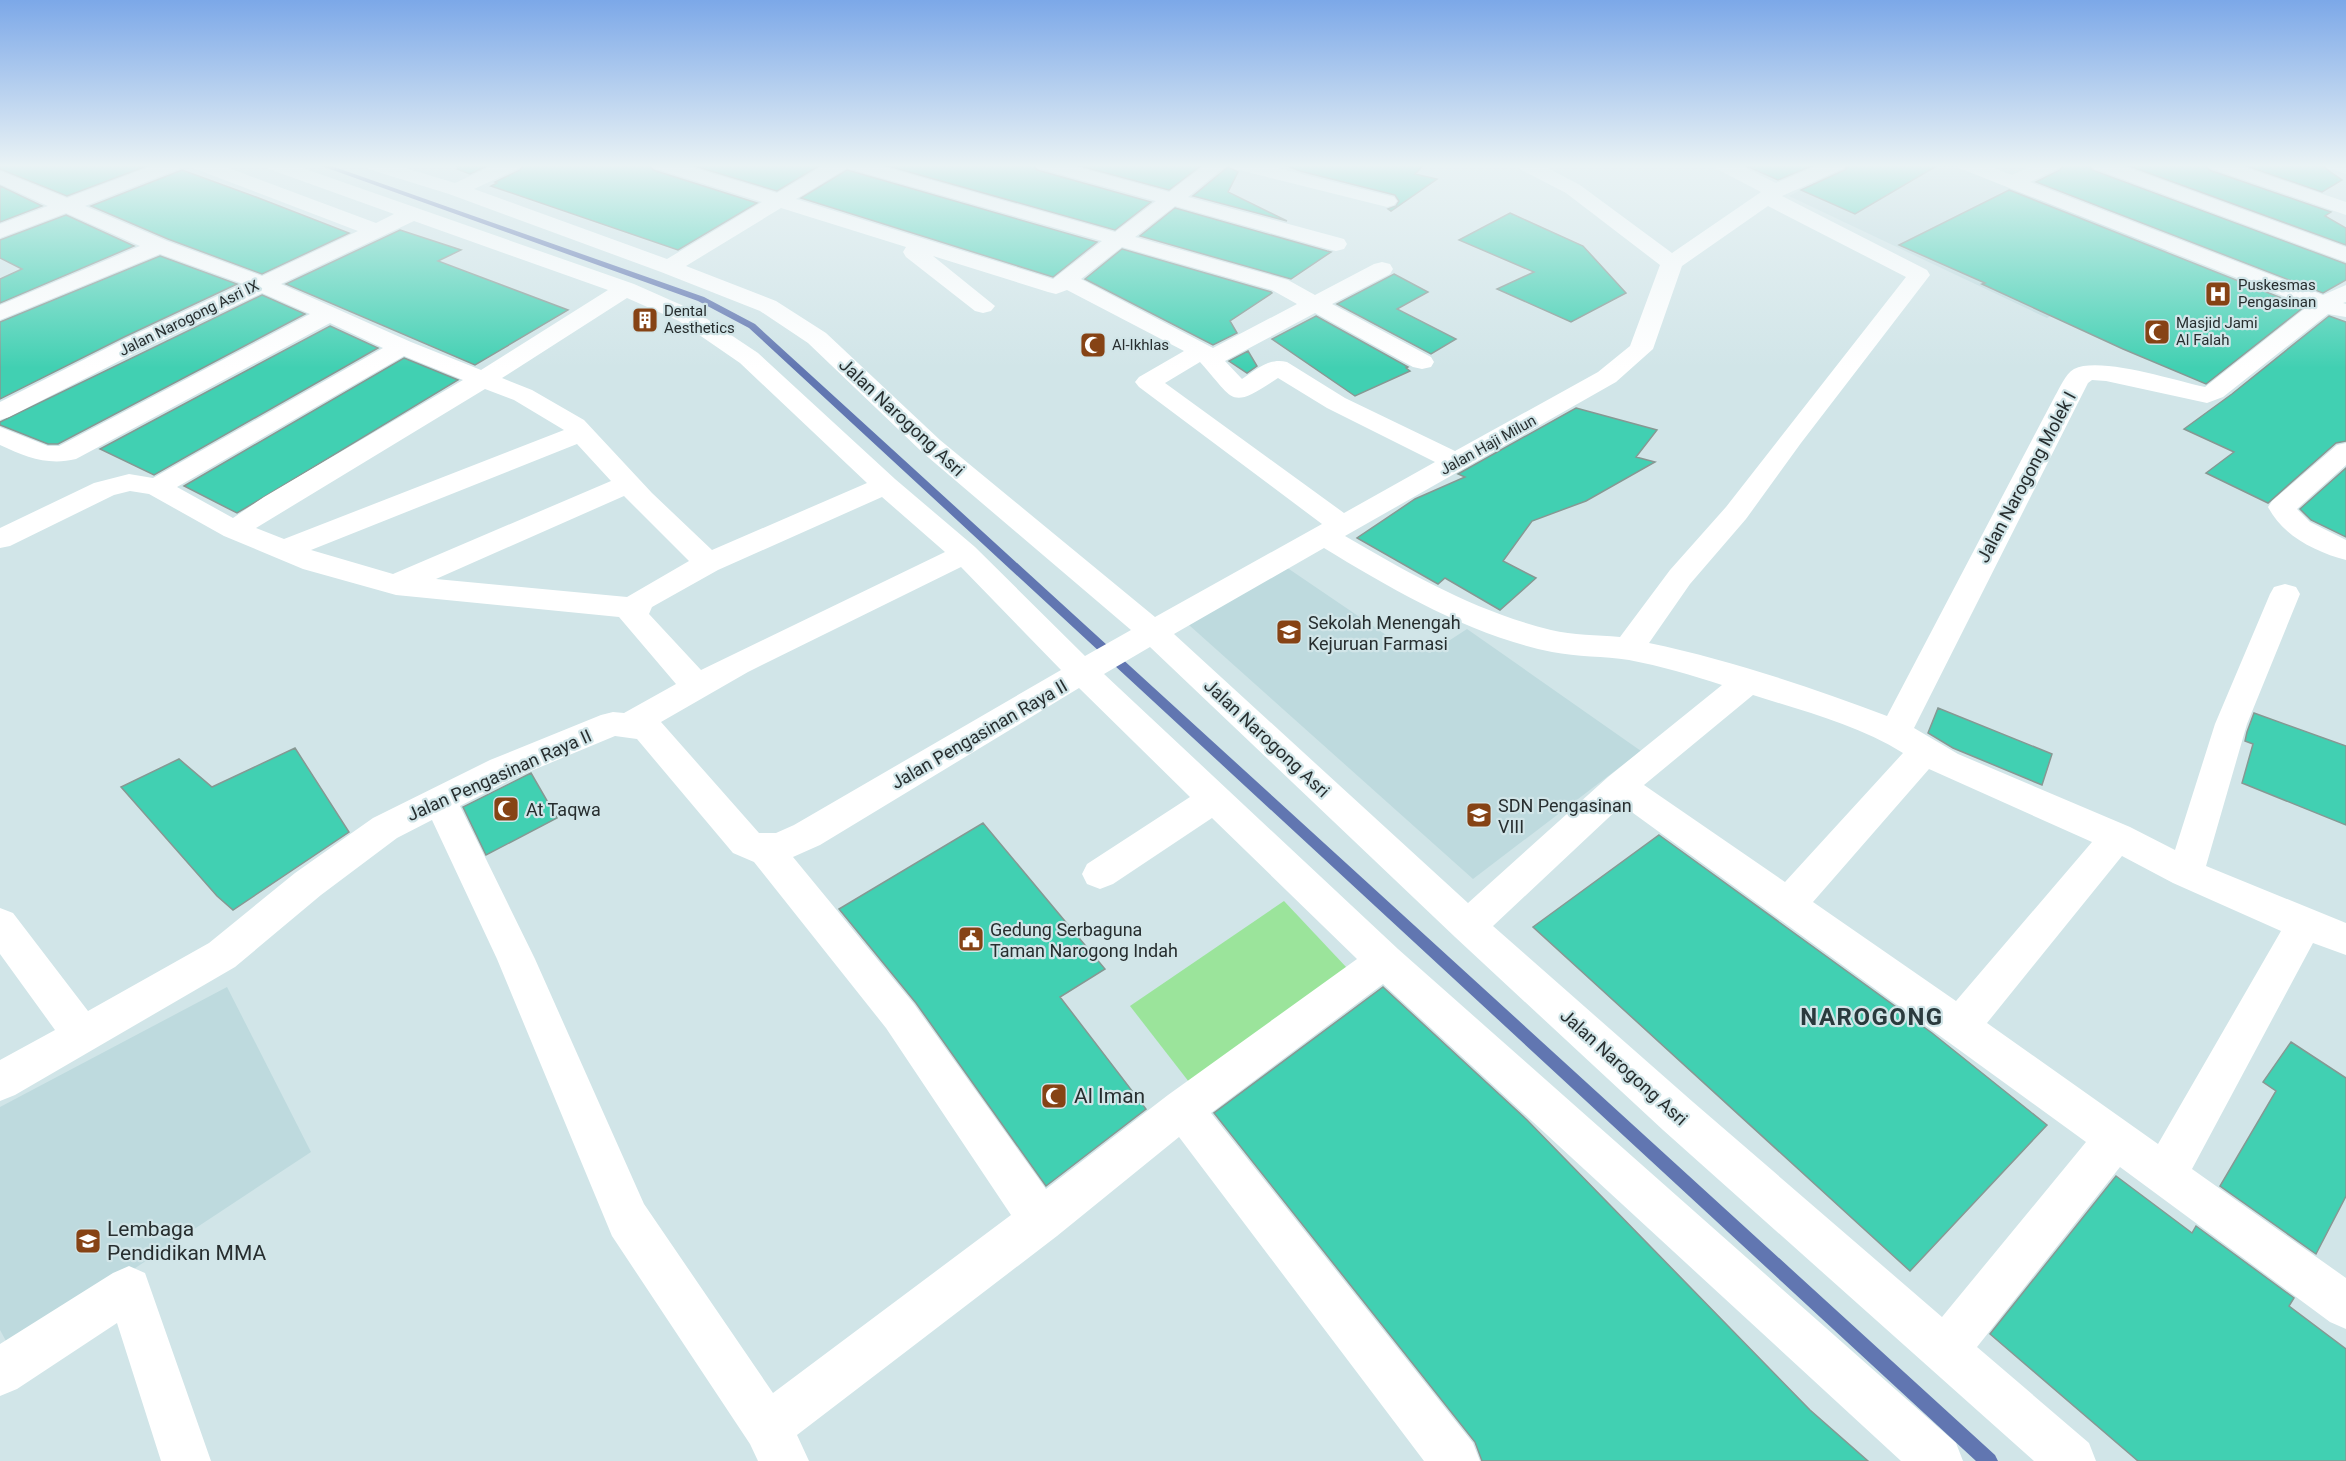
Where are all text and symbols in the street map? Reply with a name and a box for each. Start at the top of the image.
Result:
street label: Jalan Narogong Asri IX [116,276,263,360]
place label: Puskesmas Pengasinan [2238,276,2316,311]
hospital icon: Puskesmas Pengasinan [2203,279,2233,309]
place label: Dental Aesthetics [664,302,735,337]
building icon: Dental Aesthetics [630,305,660,335]
place label: Masjid Jami Al Falah [2176,314,2258,349]
mosque icon: Masjid Jami Al Falah [2142,317,2172,347]
mosque icon: Al-Ikhlas [1078,330,1108,360]
place label: Al-Ikhlas [1112,336,1169,354]
street label: Jalan Narogong Asri [835,354,969,480]
street label: Jalan Narogong Molek I [1972,388,2080,566]
street label: Jalan Haji Milun [1437,411,1539,479]
place label: Sekolah Menengah Kejuruan Farmasi [1308,612,1461,654]
school or university icon: Sekolah Menengah Kejuruan Farmasi [1274,617,1304,647]
street label: Jalan Pengasinan Raya II [887,675,1071,793]
street label: Jalan Narogong Asri [1200,675,1334,801]
street label: Jalan Pengasinan Raya II [403,725,595,825]
mosque icon: At Taqwa [491,794,521,824]
place label: SDN Pengasinan VIII [1498,795,1632,837]
place label: At Taqwa [526,799,601,820]
school or university icon: SDN Pengasinan VIII [1464,800,1494,830]
place label: Gedung Serbaguna Taman Narogong Indah [990,919,1178,961]
public building icon: Gedung Serbaguna Taman Narogong Indah [956,924,986,954]
district label: NAROGONG [1800,1003,1944,1031]
street label: Jalan Narogong Asri [1556,1004,1692,1130]
mosque icon: Al Iman [1039,1081,1069,1111]
place label: Al Iman [1074,1084,1145,1108]
place label: Lembaga Pendidikan MMA [107,1217,266,1265]
school or university icon: Lembaga Pendidikan MMA [73,1226,103,1256]

